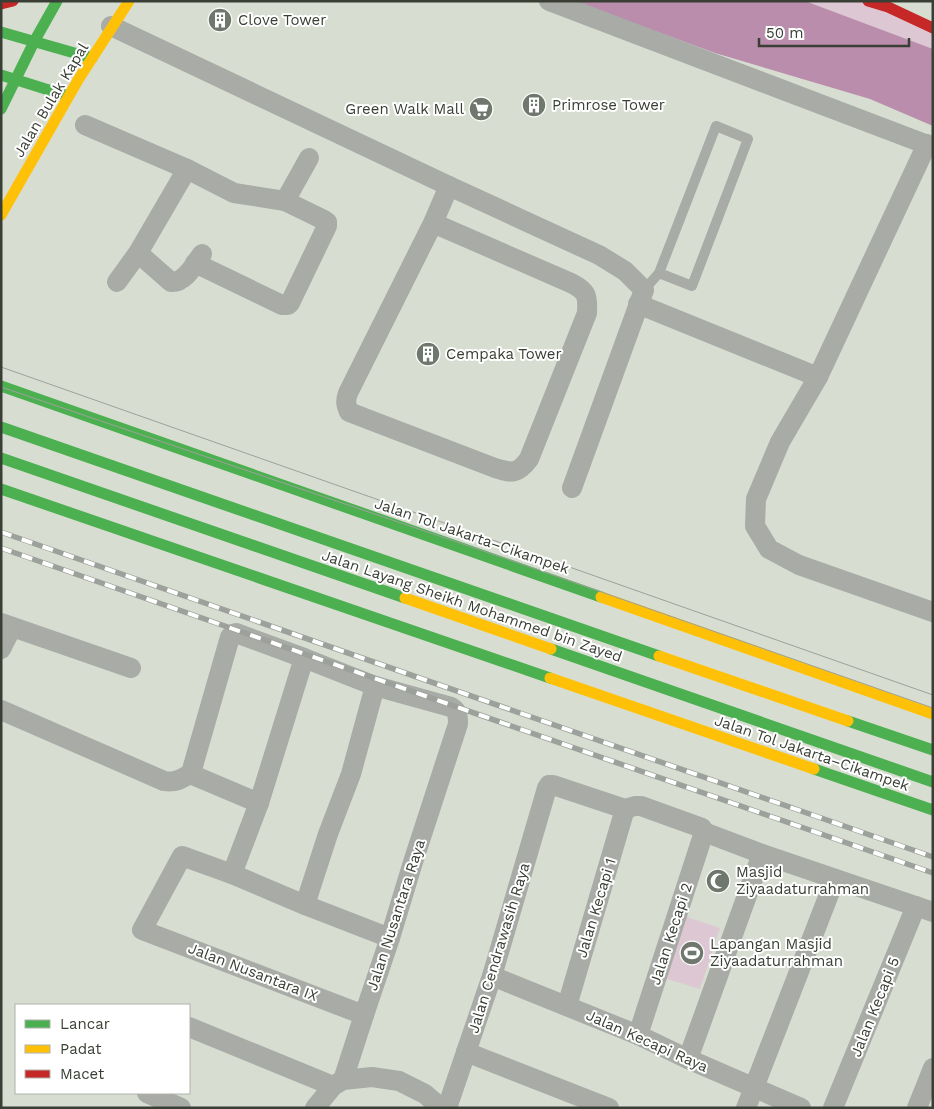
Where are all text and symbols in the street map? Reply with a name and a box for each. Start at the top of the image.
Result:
building icon: Clove Tower [207,7,233,33]
place label: Clove Tower [238,11,326,29]
scale bar [759,15,909,47]
text: 50 m [766,24,803,42]
street label: Jalan Bulak Kapal [10,39,92,160]
building icon: Primrose Tower [521,92,547,118]
supermarket icon: Green Walk Mall [468,96,494,122]
place label: Primrose Tower [552,96,665,114]
place label: Green Walk Mall [345,100,464,118]
building icon: Cempaka Tower [415,341,441,367]
place label: Cempaka Tower [446,345,562,363]
street label: Jalan Tol Jakarta–Cikampek [372,494,572,578]
street label: Jalan Layang Sheikh Mohammed bin Zayed [319,546,625,666]
street label: Jalan Tol Jakarta–Cikampek [712,711,912,795]
street label: Jalan Nusantara Raya [363,837,429,993]
street label: Jalan Kecapi 1 [572,856,620,960]
street label: Jalan Cendrawasih Raya [464,860,534,1035]
place label: Masjid Ziyaadaturrahman [736,863,869,898]
mosque icon: Masjid Ziyaadaturrahman [705,868,731,894]
street label: Jalan Kecapi 2 [646,881,696,987]
place label: Lapangan Masjid Ziyaadaturrahman [710,935,843,970]
street label: Jalan Nusantara IX [186,939,320,1005]
sports icon: Lapangan Masjid Ziyaadaturrahman [679,940,705,966]
street label: Jalan Kecapi 5 [847,954,903,1060]
legend [15,1004,190,1094]
street label: Jalan Kecapi Raya [583,1006,711,1076]
text: Lancar [60,1015,110,1033]
text: Padat [60,1040,102,1058]
text: Macet [60,1065,105,1083]

